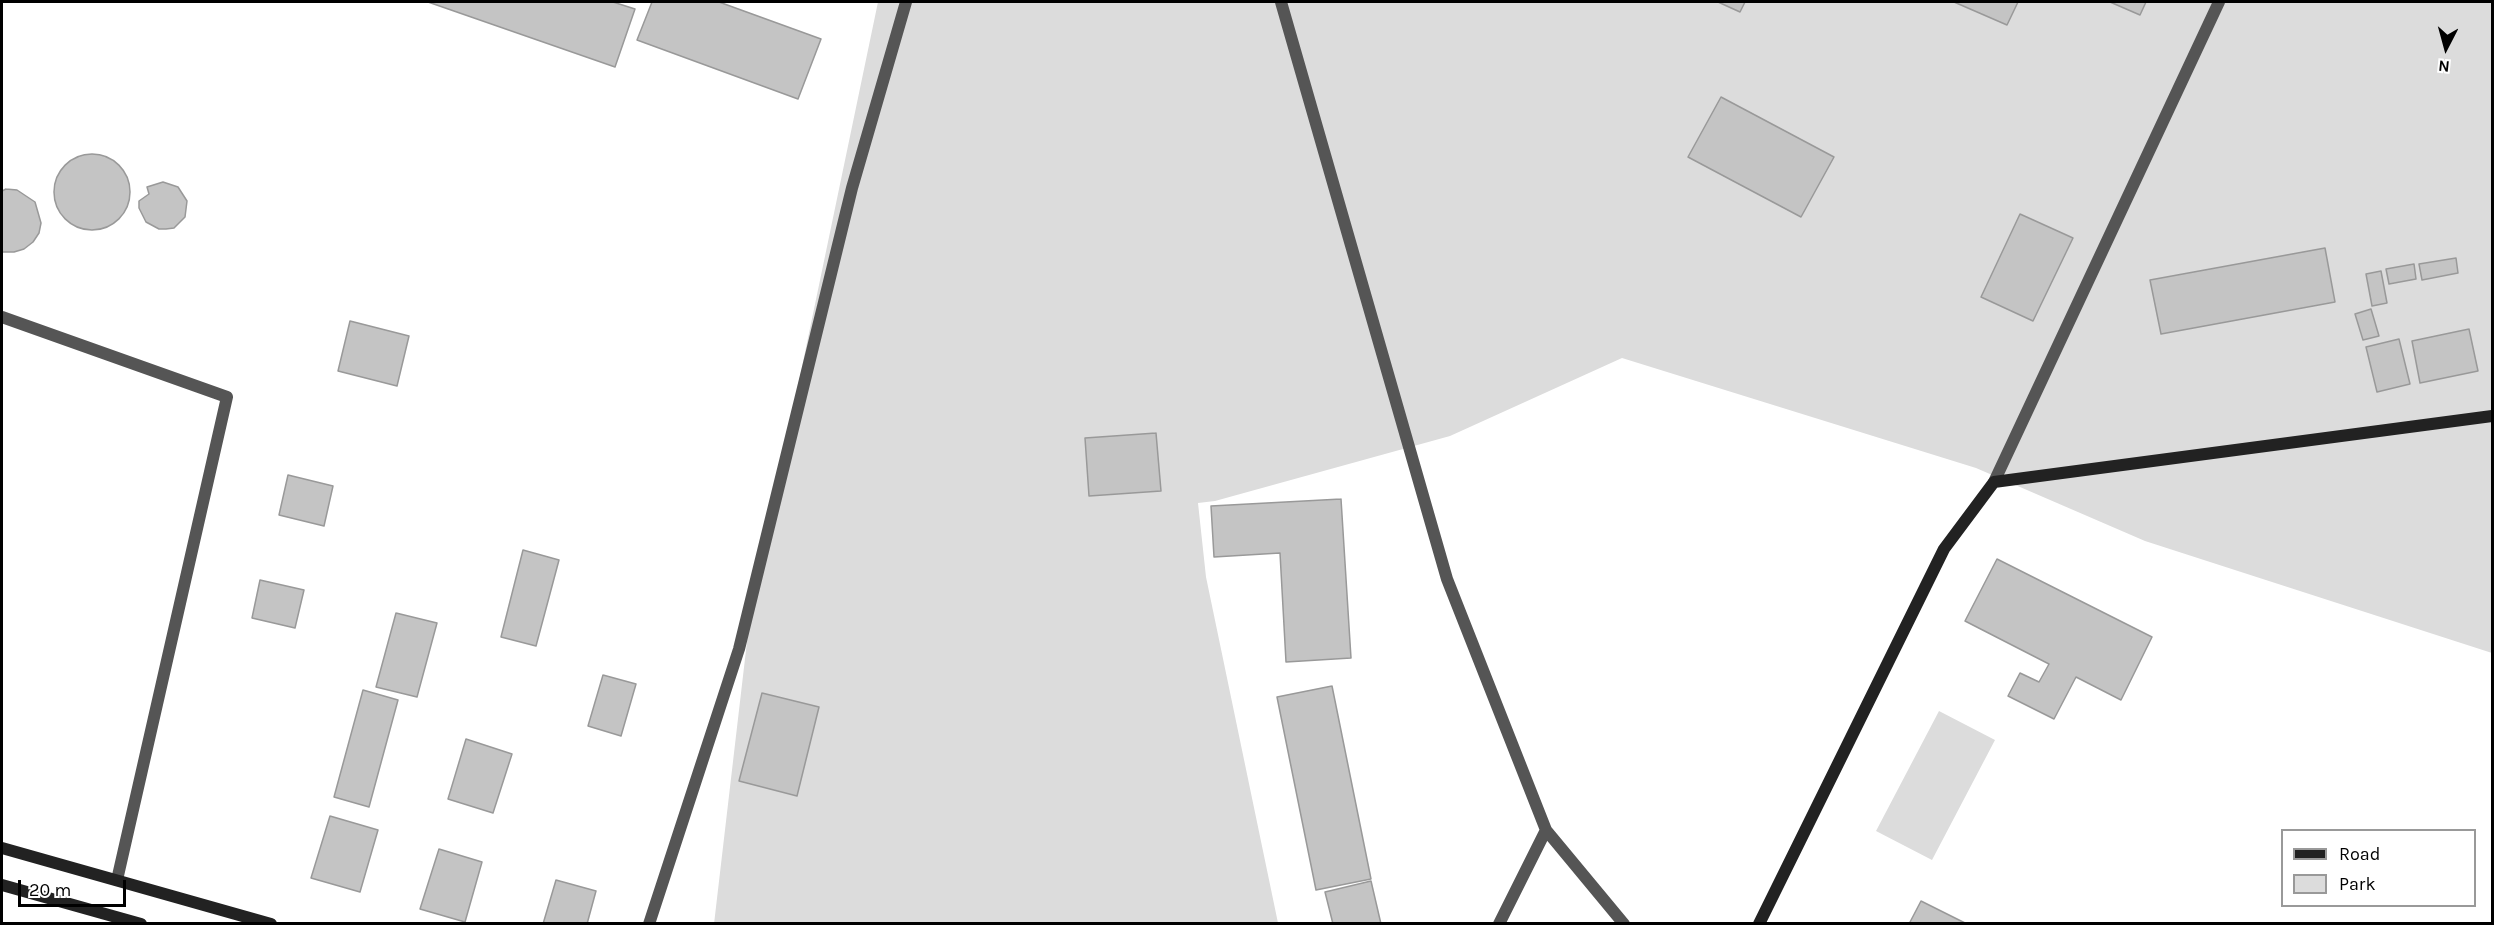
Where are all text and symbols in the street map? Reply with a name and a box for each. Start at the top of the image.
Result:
north arrow [2416,18,2476,78]
text: N [2437,56,2451,76]
legend [2281,829,2476,907]
text: Road [2339,843,2380,865]
scale bar [21,868,129,906]
text: Park [2339,873,2376,895]
text: 20 m [29,879,71,901]

